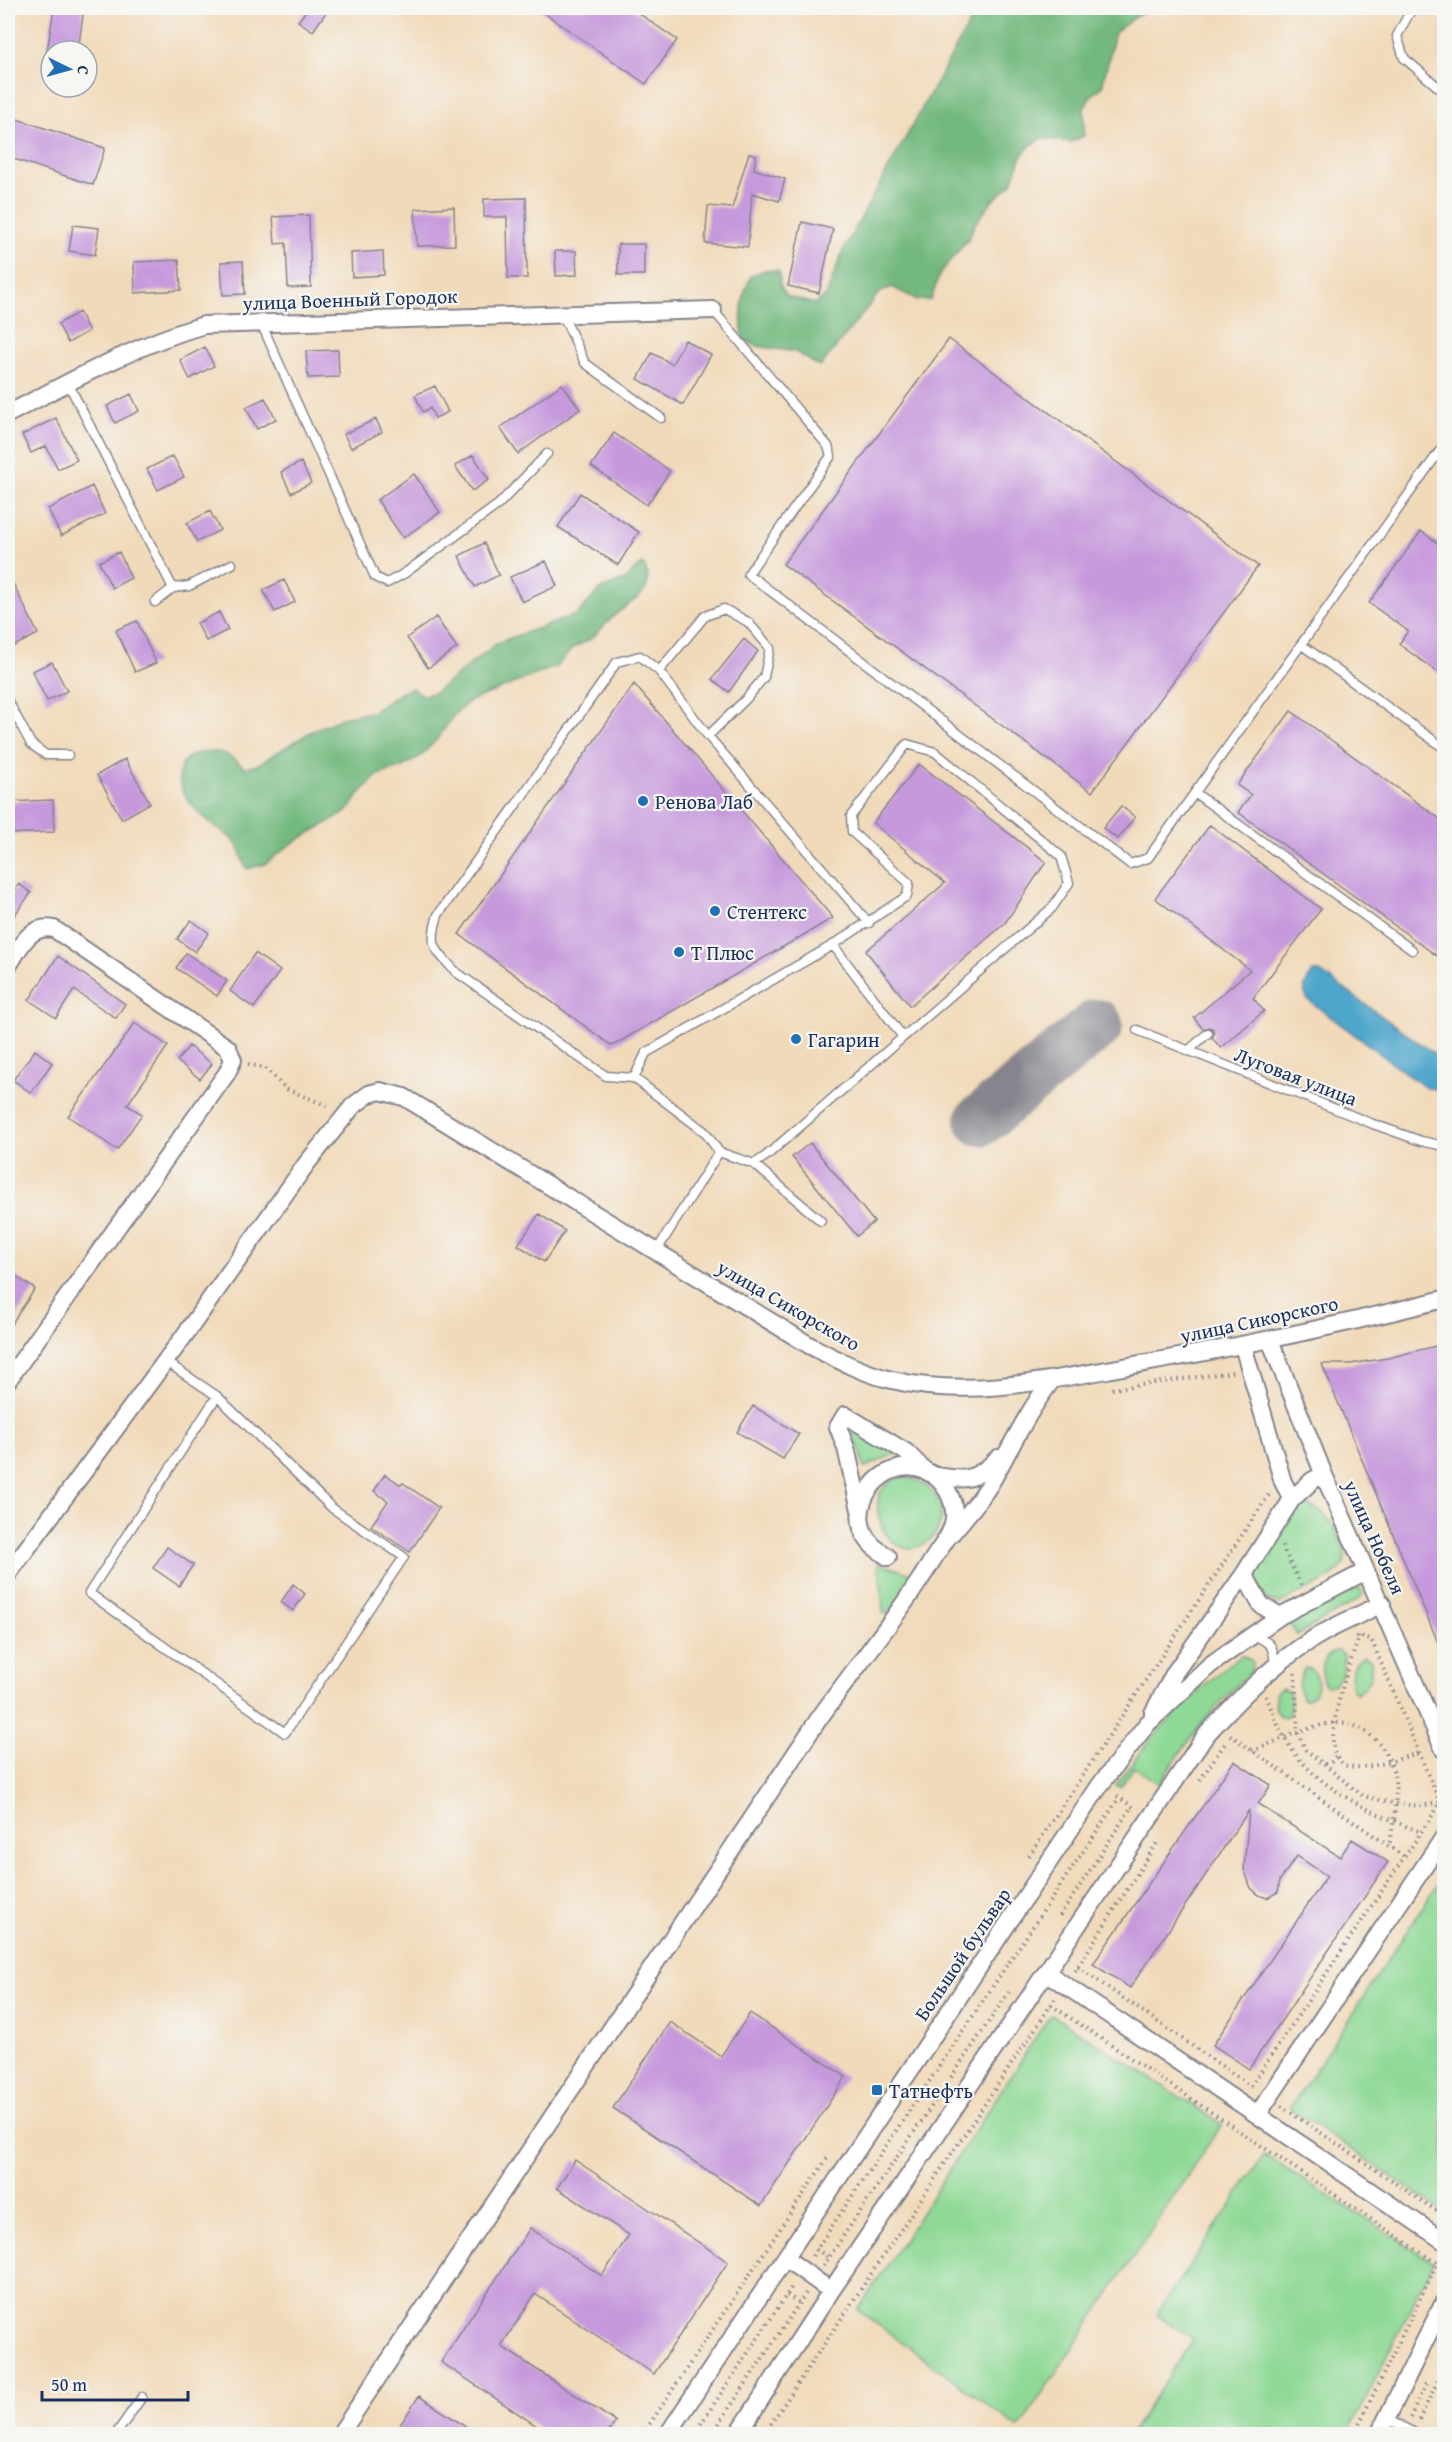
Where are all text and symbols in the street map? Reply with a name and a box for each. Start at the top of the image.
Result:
north arrow [39,39,99,99]
text: С [72,65,96,76]
street label: улица Военный Городок [241,281,459,317]
place label: Ренова Лаб [655,787,753,816]
marker: Ренова Лаб [636,794,650,808]
place label: Стентекс [727,897,807,926]
marker: Стентекс [708,904,722,918]
place label: Т Плюс [691,938,754,967]
marker: Т Плюс [672,945,686,959]
place label: Гагарин [808,1025,880,1054]
marker: Гагарин [789,1032,803,1046]
street label: Луговая улица [1230,1039,1362,1113]
street label: улица Сикорского [711,1252,866,1358]
street label: улица Сикорского [1176,1288,1341,1350]
street label: улица Нобеля [1336,1474,1413,1599]
street label: Большой бульвар [907,1882,1017,2026]
place label: Татнефть [889,2076,973,2105]
marker: Татнефть [870,2083,884,2097]
scale bar [42,2364,188,2402]
text: 50 m [51,2371,87,2398]

